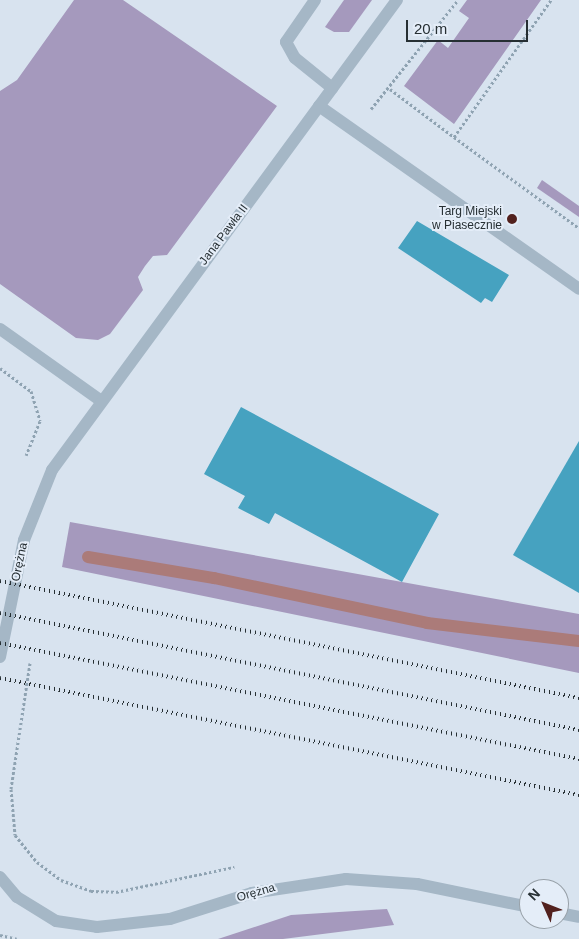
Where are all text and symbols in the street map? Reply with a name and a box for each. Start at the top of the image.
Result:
scale bar [409,10,532,42]
text: 20 m [414,20,447,37]
street label: Jana Pawła II [197,202,251,268]
place label: Targ Miejski w Piasecznie [432,205,502,233]
marker: Targ Miejski w Piasecznie [506,213,518,225]
street label: Orężna [9,541,31,583]
north arrow [519,879,569,929]
street label: Orężna [235,881,277,905]
text: N [525,885,543,903]

